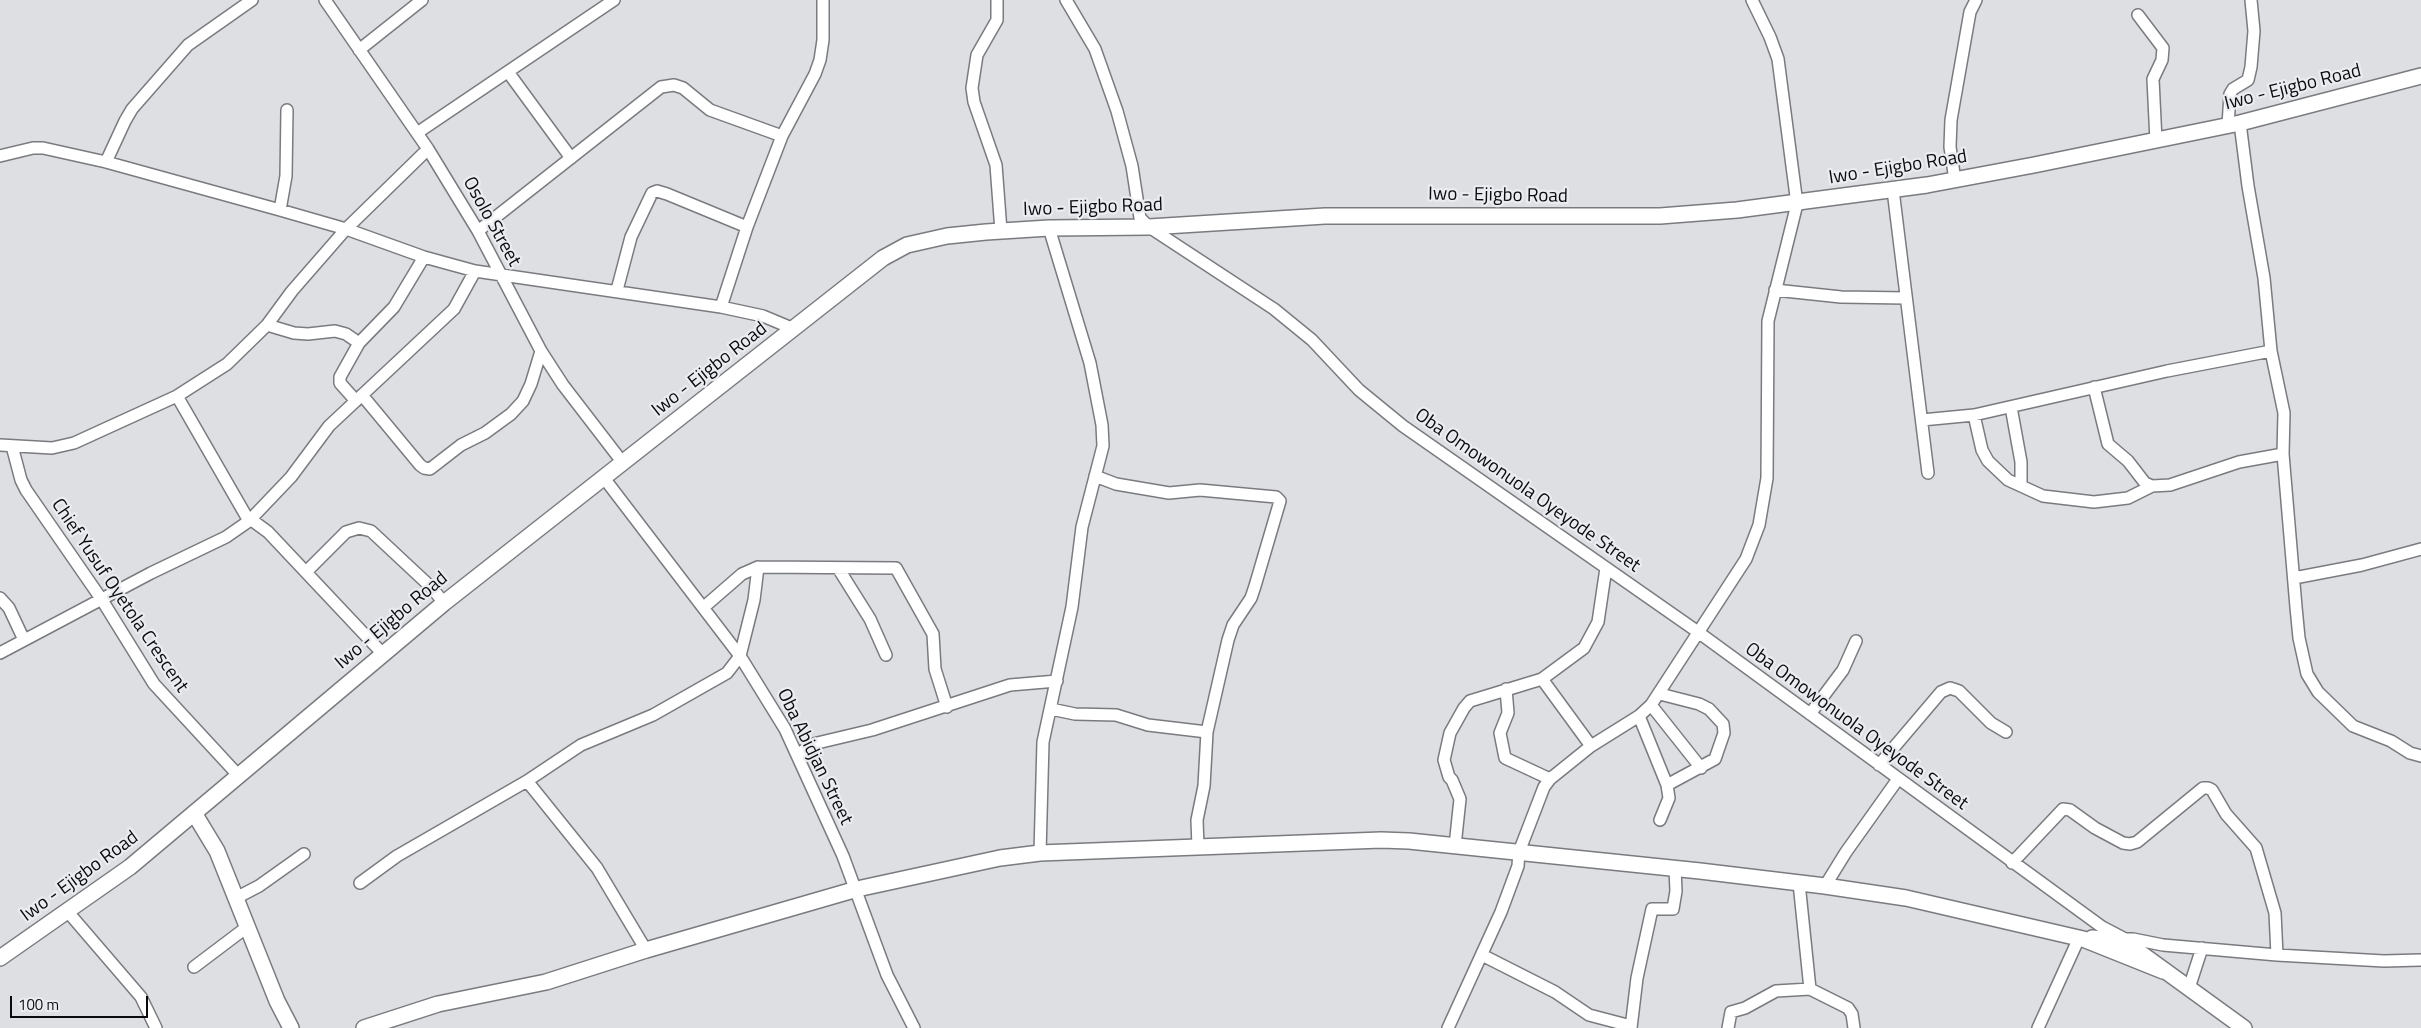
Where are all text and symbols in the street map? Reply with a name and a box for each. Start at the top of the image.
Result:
street label: Iwo - Ejigbo Road [2222,60,2364,116]
street label: Iwo - Ejigbo Road [1827,146,1969,190]
street label: Osolo Street [457,173,525,271]
street label: Iwo - Ejigbo Road [1428,183,1568,209]
street label: Iwo - Ejigbo Road [1023,194,1163,222]
street label: Iwo - Ejigbo Road [648,318,772,422]
street label: Oba Omowonuola Oyeyode Street [1410,404,1644,578]
street label: Chief Yusuf Oyetola Crescent [46,495,192,697]
street label: Iwo - Ejigbo Road [331,567,453,675]
street label: Oba Omowonuola Oyeyode Street [1740,638,1972,816]
street label: Oba Abidjan Street [771,685,857,829]
street label: Iwo - Ejigbo Road [17,827,143,927]
scale bar [12,986,150,1018]
text: 100 m [18,993,59,1016]

